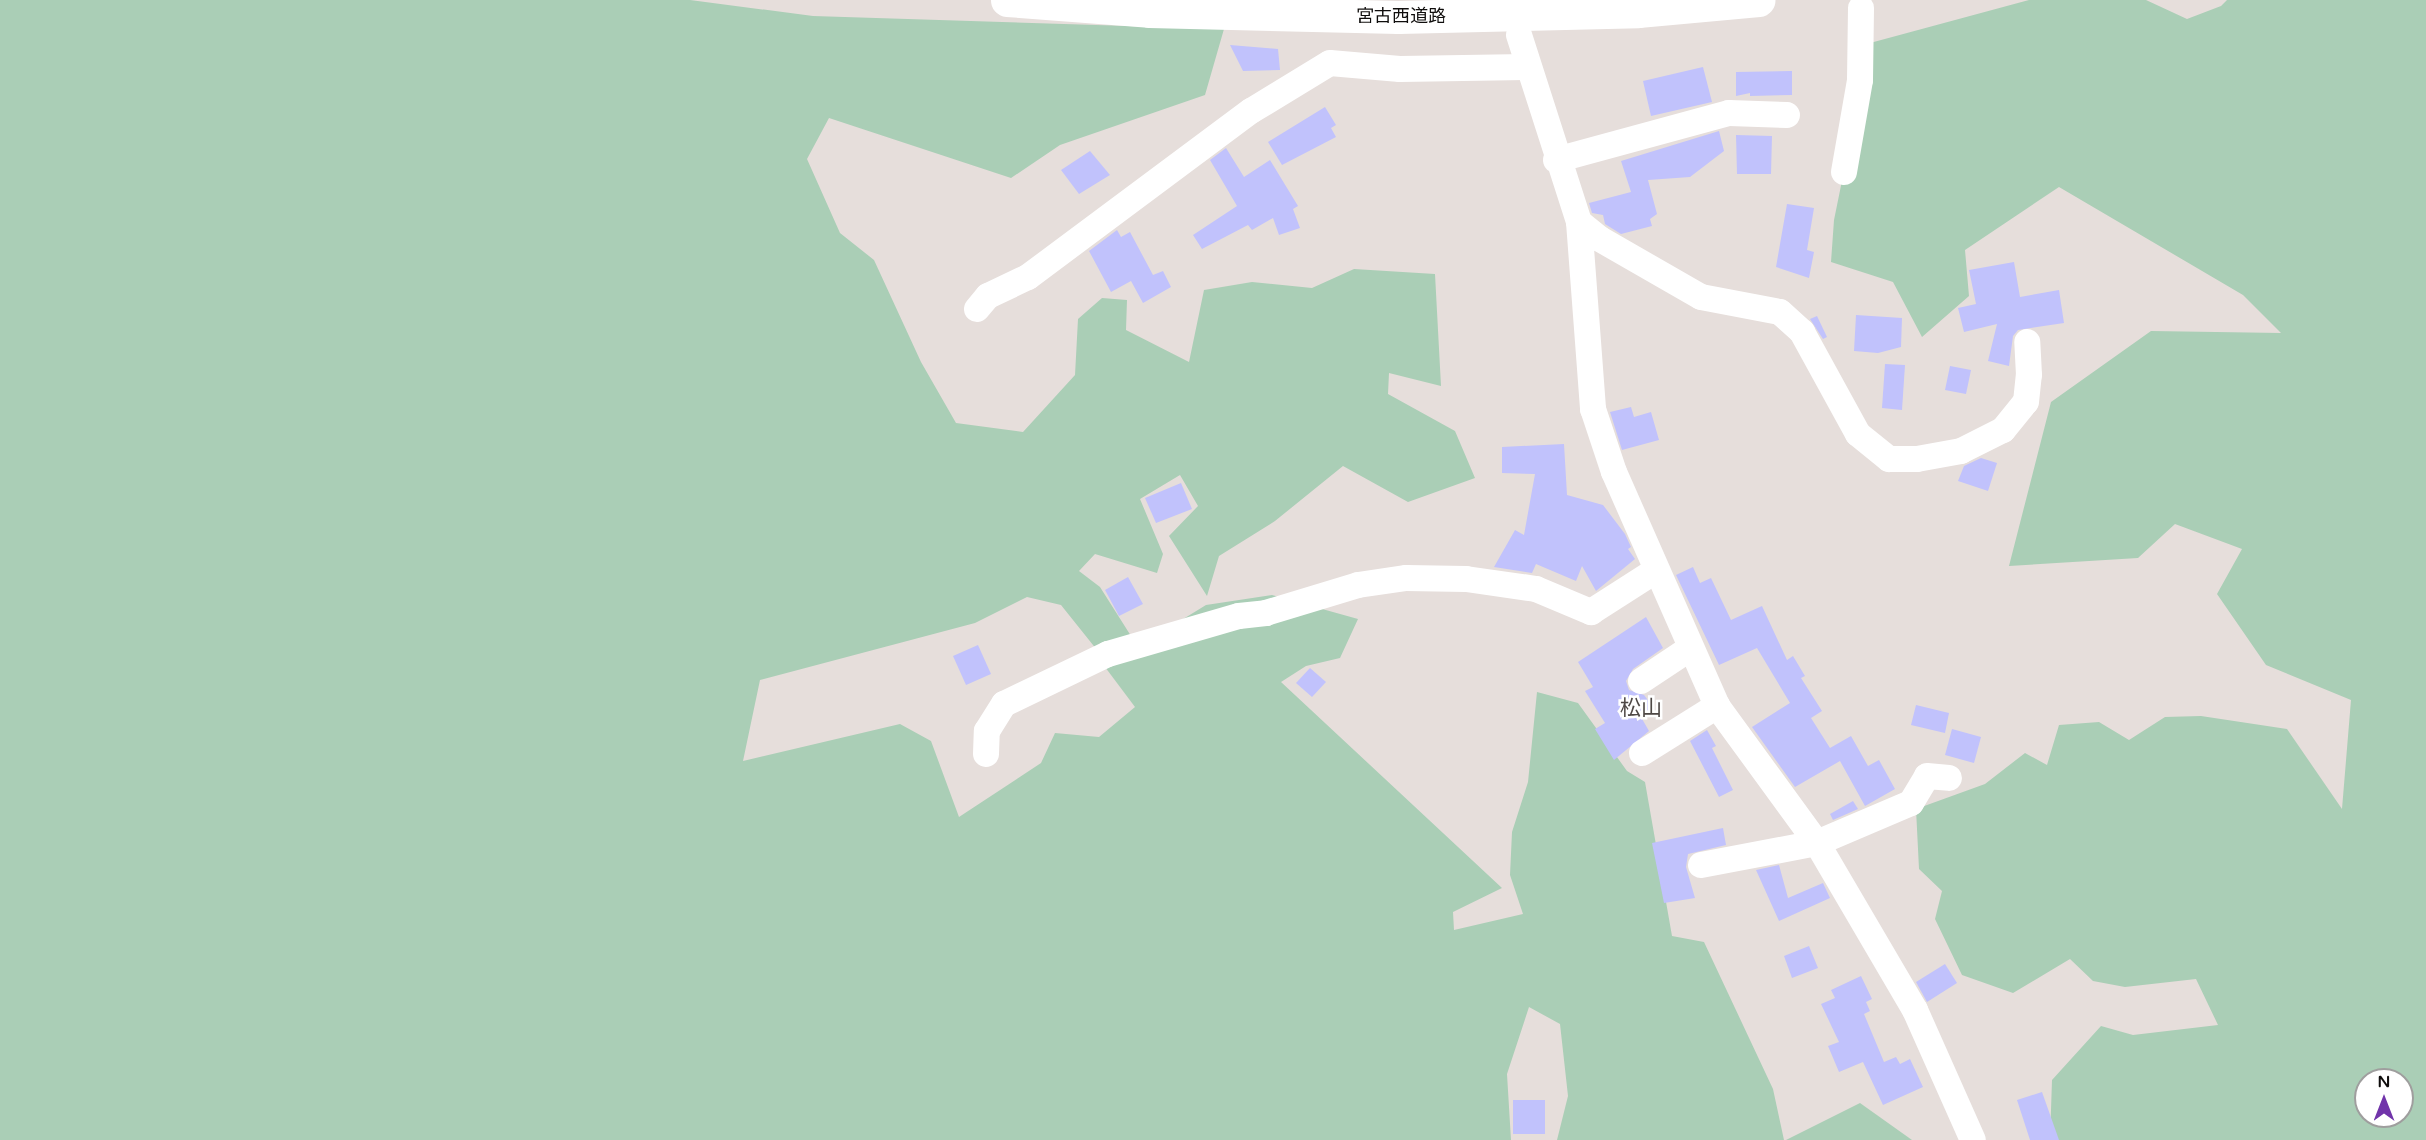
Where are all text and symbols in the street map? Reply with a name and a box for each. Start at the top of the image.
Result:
street label: 宮古西道路 [1356,5,1446,27]
district label: 松山 [1620,696,1662,722]
north arrow [2354,1068,2414,1128]
text: N [2378,1072,2390,1092]

